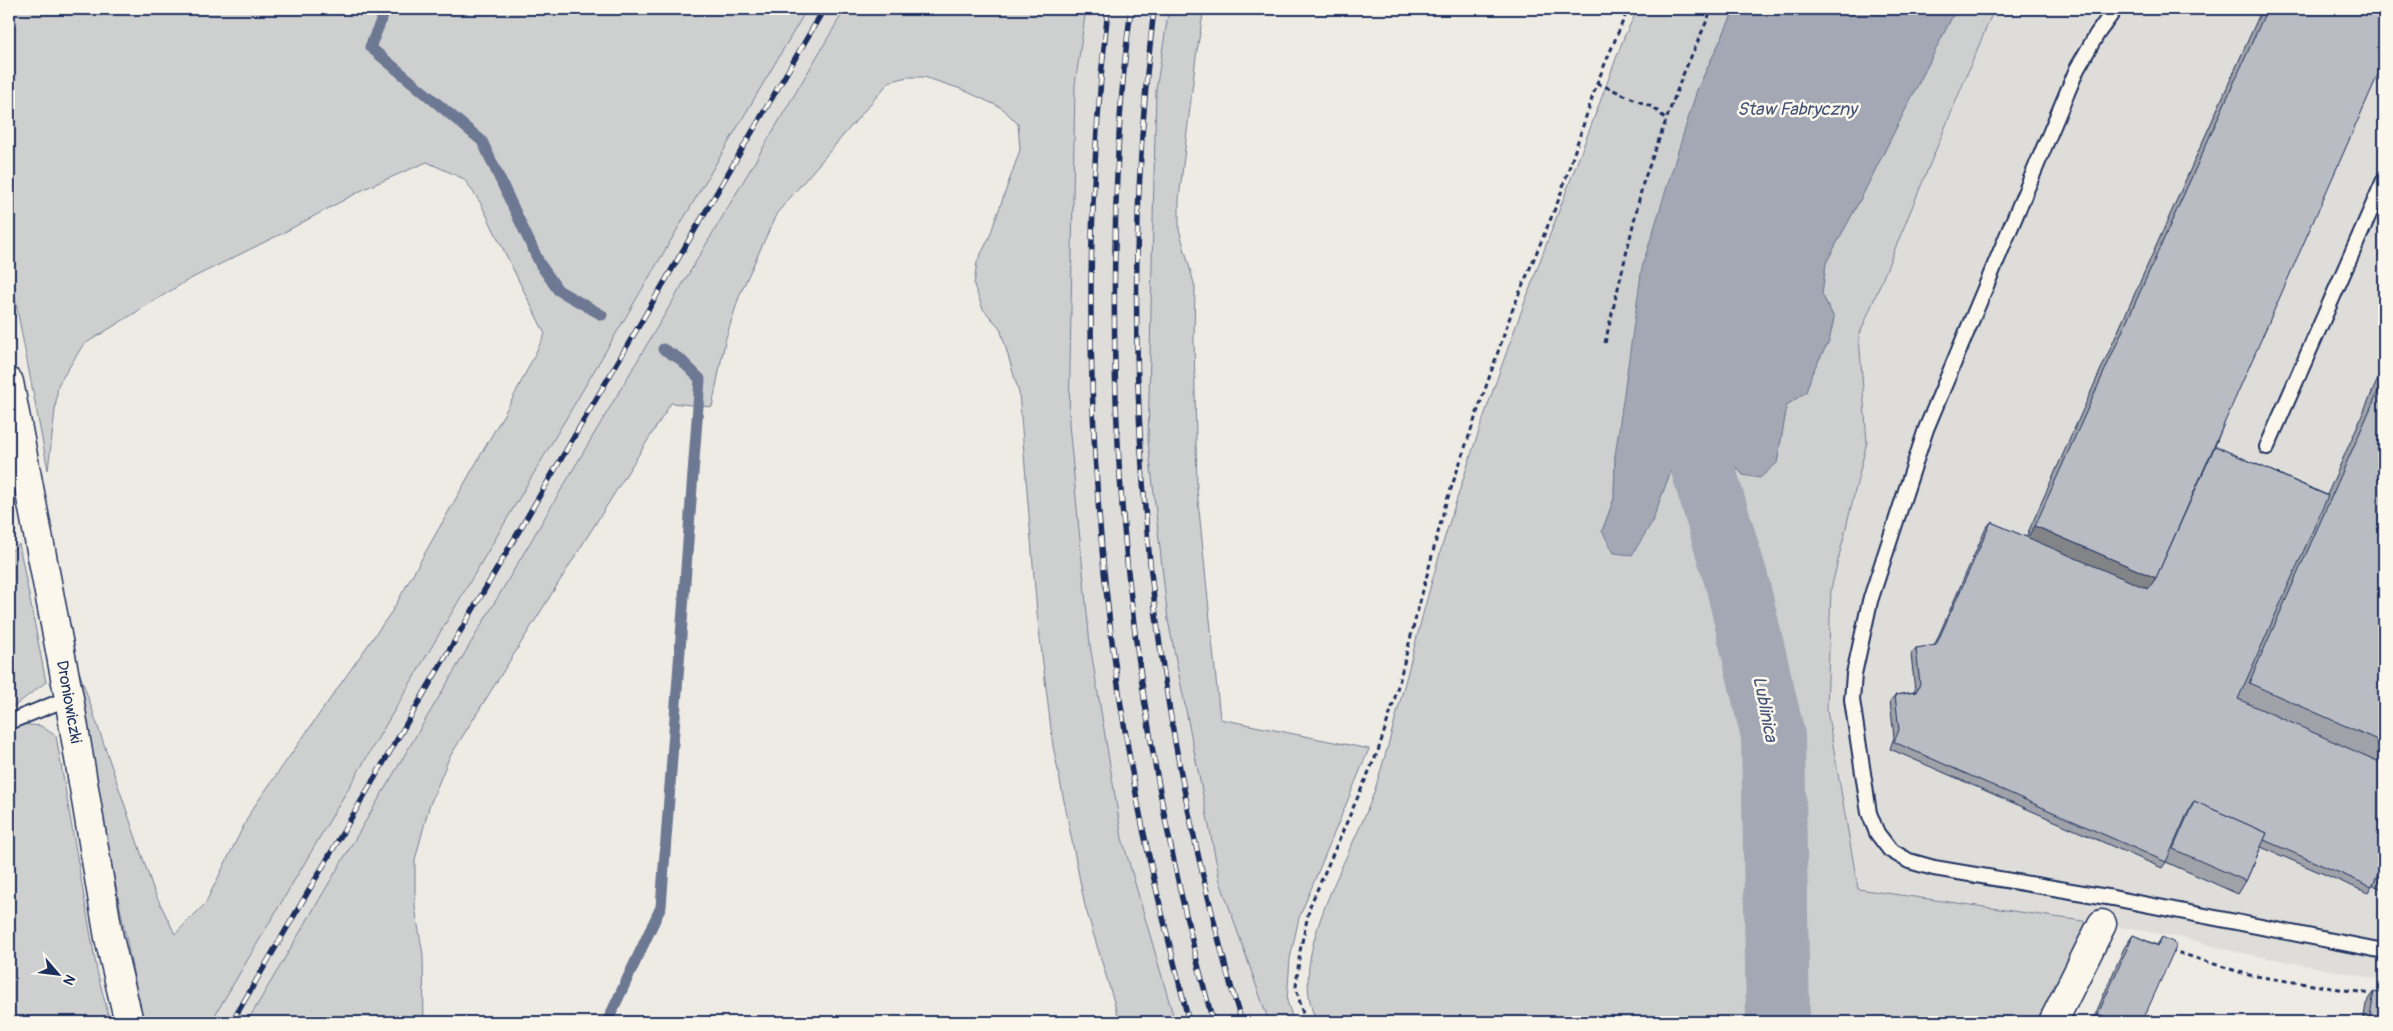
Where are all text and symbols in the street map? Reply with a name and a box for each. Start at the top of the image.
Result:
water label: Staw Fabryczny [1737,98,1859,121]
street label: Droniowiczki [52,659,86,745]
water label: Lublinica [1747,674,1783,745]
north arrow [32,948,82,998]
text: N [59,972,79,988]

